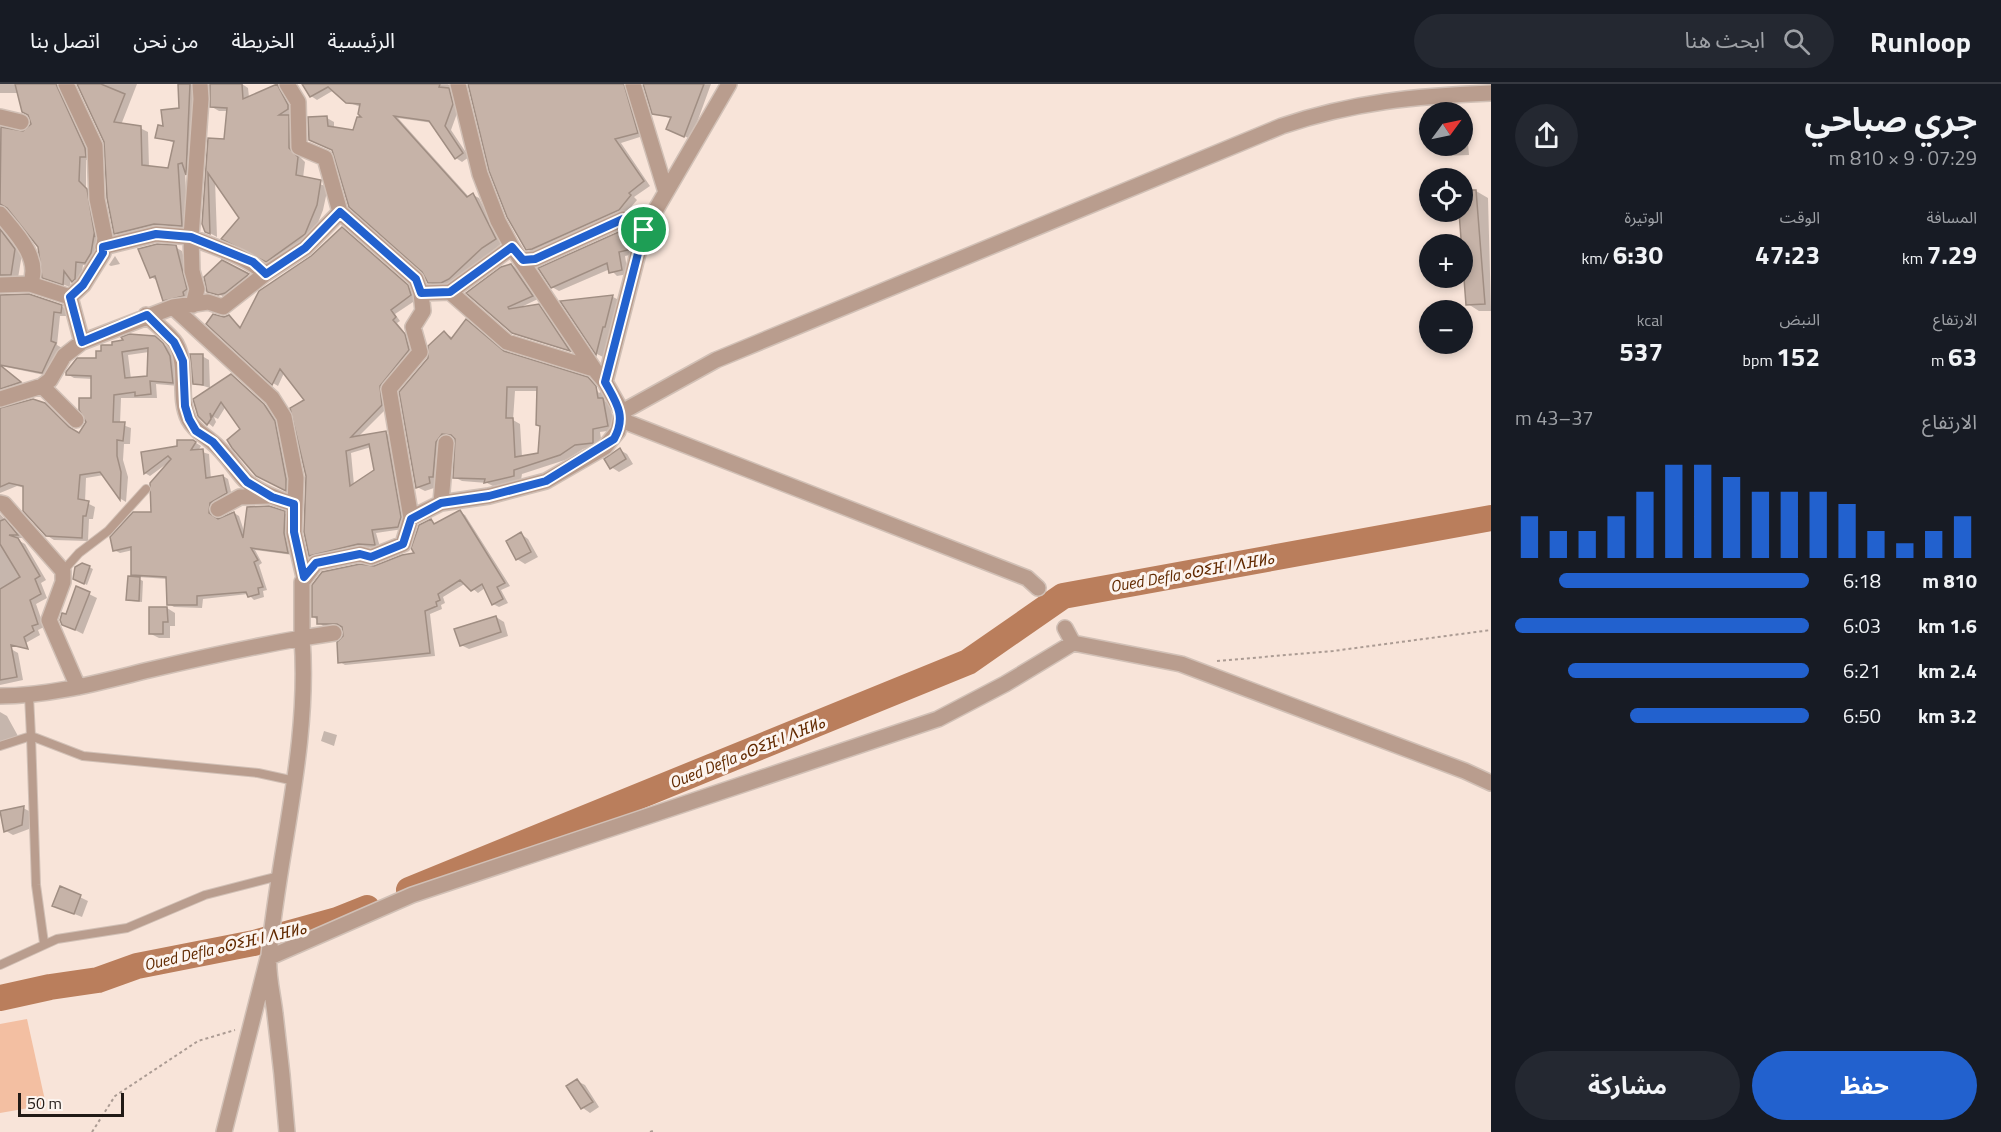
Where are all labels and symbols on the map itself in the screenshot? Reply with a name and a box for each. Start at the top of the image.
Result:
north arrow [1419,102,1473,156]
pin [618,204,669,255]
water label: Oued Defla ⴰⵙⵉⴼ ⵏ ⴷⴼⵍⴰ [1108,546,1277,598]
water label: Oued Defla ⴰⵙⵉⴼ ⵏ ⴷⴼⵍⴰ [666,709,830,794]
water label: Oued Defla ⴰⵙⵉⴼ ⵏ ⴷⴼⵍⴰ [141,915,310,976]
scale bar [18,1090,124,1118]

